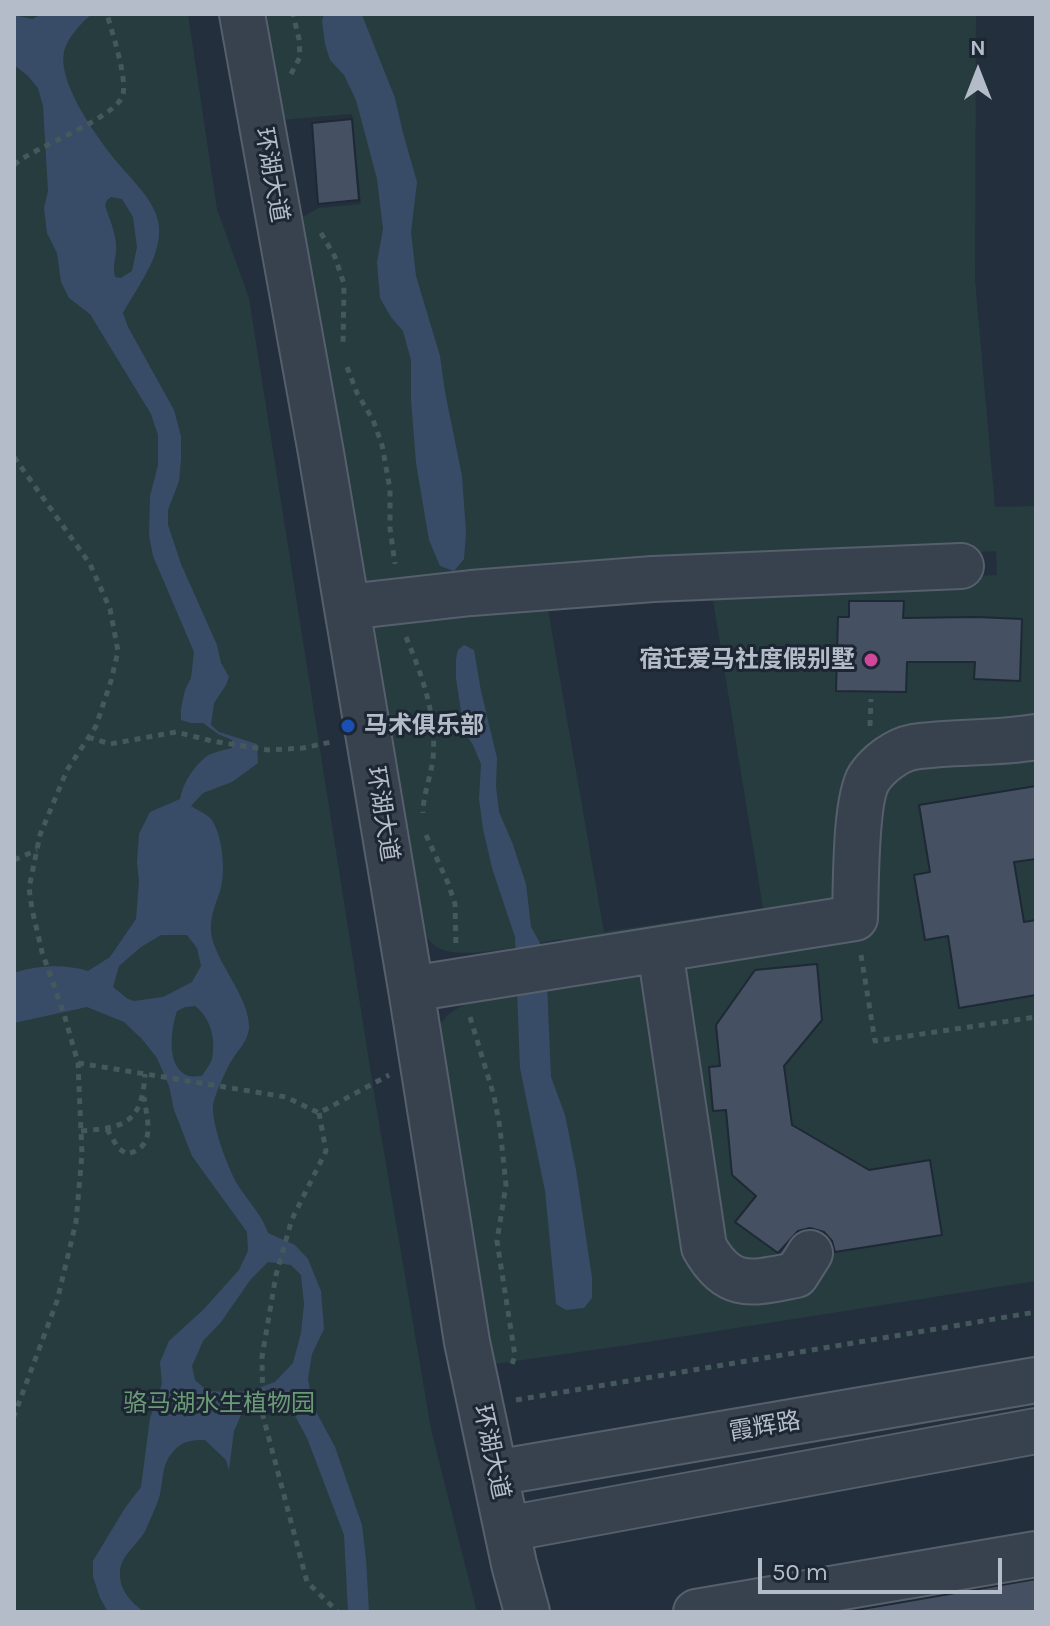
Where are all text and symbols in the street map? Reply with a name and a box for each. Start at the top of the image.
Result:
north arrow [938,32,1018,112]
text: N [970,35,986,61]
street label: 环湖大道 [248,125,294,225]
place label: 宿迁爱马社度假别墅 [639,646,855,674]
marker: 宿迁爱马社度假别墅 [862,651,880,669]
place label: 马术俱乐部 [364,712,484,740]
marker: 马术俱乐部 [339,717,357,735]
street label: 环湖大道 [360,764,404,864]
park label: 骆马湖水生植物园 [123,1390,315,1418]
street label: 环湖大道 [467,1402,515,1502]
street label: 霞辉路 [727,1407,803,1447]
scale bar [762,1542,1006,1592]
text: 50 m [772,1558,828,1586]

